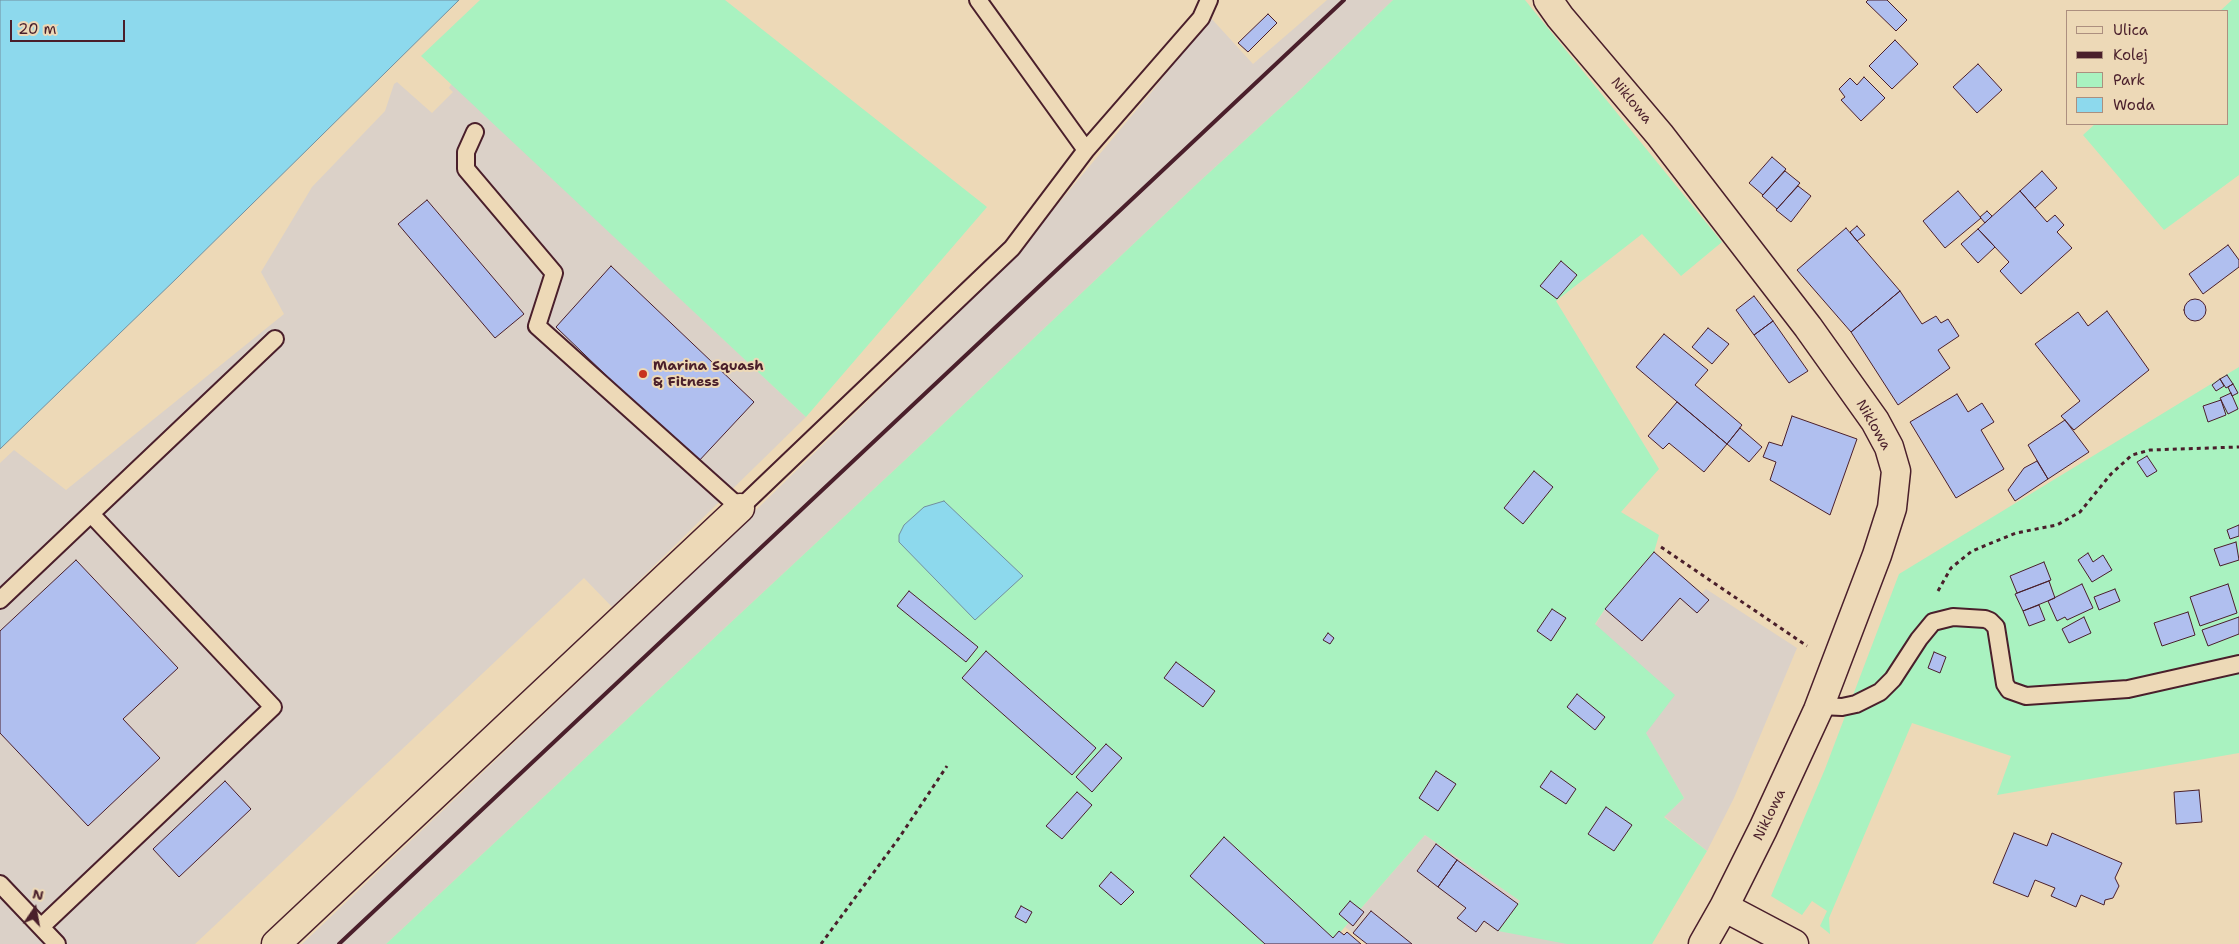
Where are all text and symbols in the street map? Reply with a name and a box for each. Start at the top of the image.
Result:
scale bar [12,10,128,42]
legend [2066,10,2229,125]
text: 20 m [18,19,57,39]
text: Ulica [2113,20,2148,40]
text: Kolej [2113,45,2148,65]
text: Park [2113,70,2145,90]
street label: Niklowa [1607,74,1655,128]
text: Woda [2113,95,2155,115]
place label: Marina Squash & Fitness [653,358,764,391]
marker: Marina Squash & Fitness [637,368,649,380]
street label: Niklowa [1852,397,1894,453]
street label: Niklowa [1750,787,1790,843]
north arrow [10,884,60,934]
text: N [31,884,45,904]

